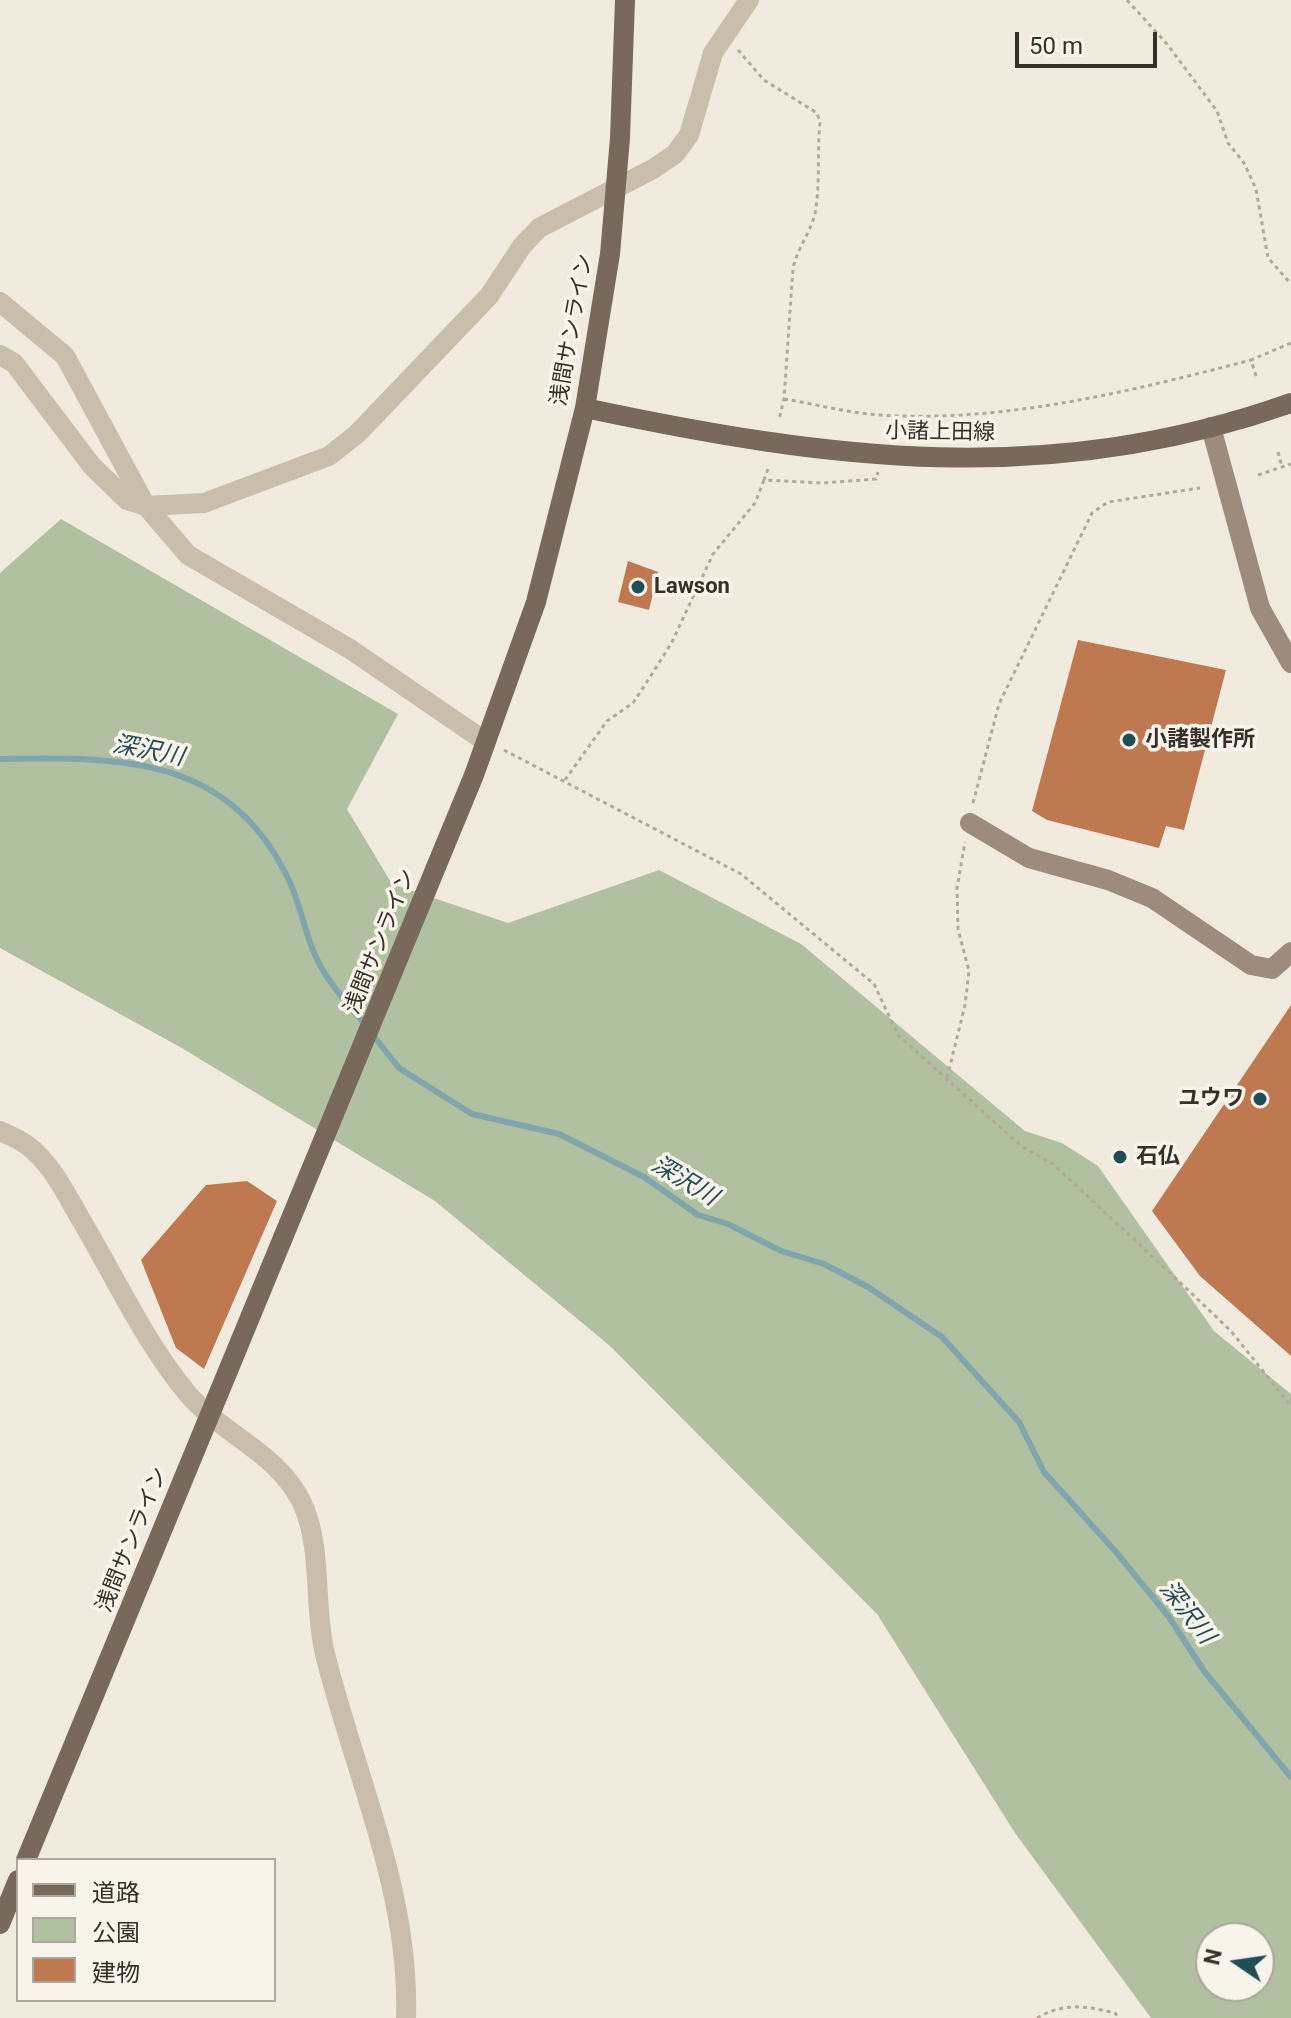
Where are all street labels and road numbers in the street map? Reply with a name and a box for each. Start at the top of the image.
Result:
street label: 浅間サンライン [547,252,599,408]
street label: 小諸上田線 [885,419,995,447]
street label: 浅間サンライン [340,866,422,1018]
street label: 浅間サンライン [92,1464,174,1616]

